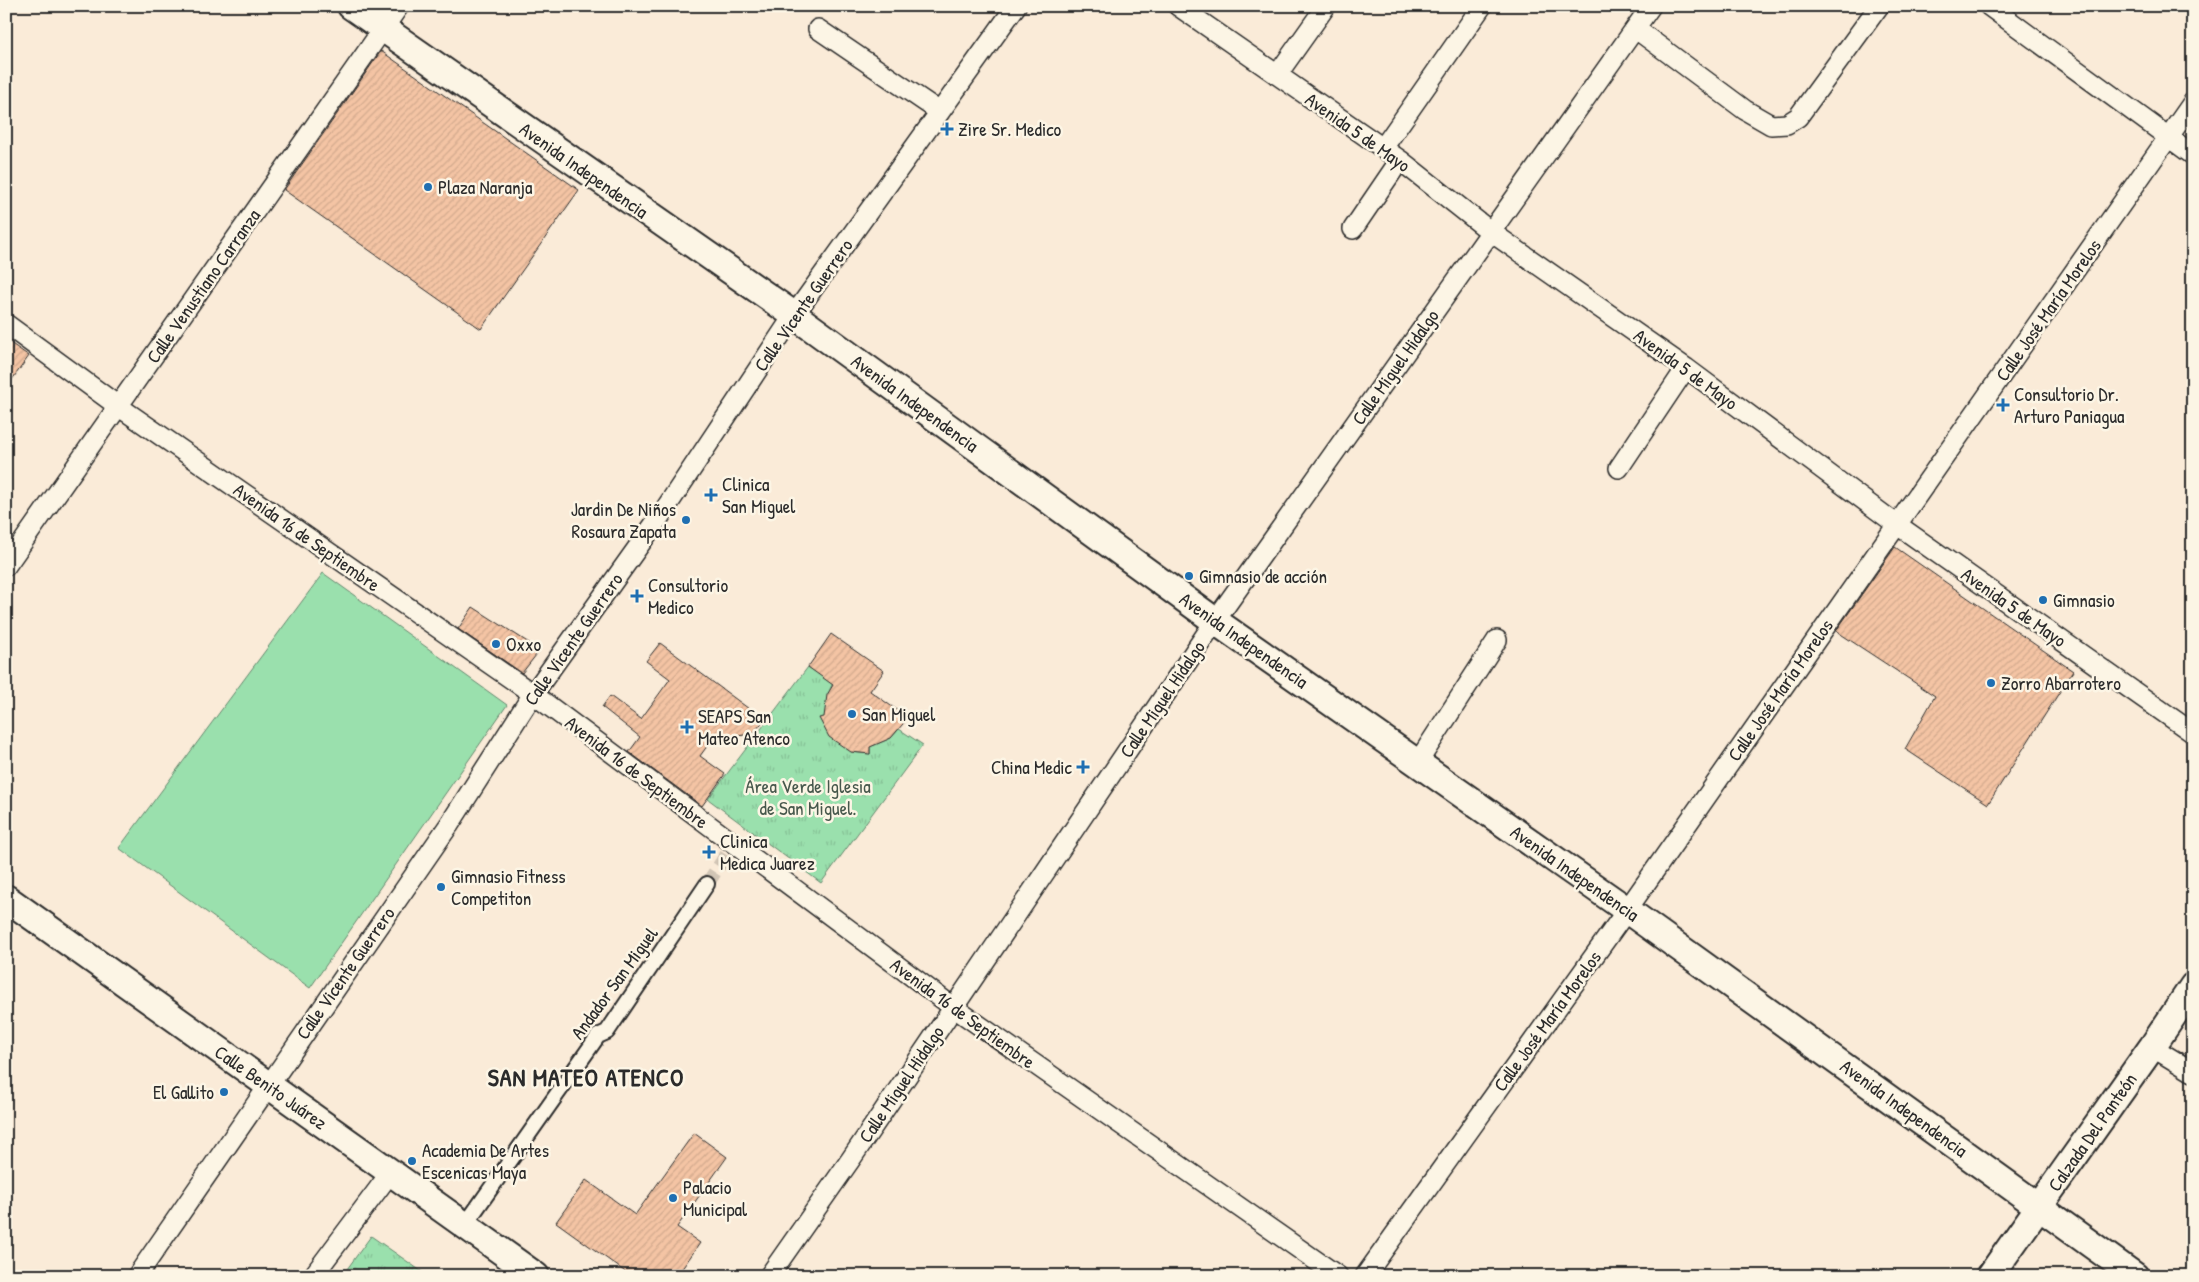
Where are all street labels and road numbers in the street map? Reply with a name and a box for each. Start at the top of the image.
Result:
street label: Avenida 5 de Mayo [1300,86,1416,178]
street label: Avenida Independencia [515,116,654,224]
street label: Calle Venustiano Carranza [140,203,266,368]
street label: Calle Vicente Guerrero [748,233,859,376]
street label: Calle José María Morelos [1989,234,2107,386]
street label: Calle Miguel Hidalgo [1345,304,1445,430]
street label: Avenida 5 de Mayo [1629,322,1744,416]
street label: Avenida Independencia [846,348,984,458]
street label: Avenida 16 de Septiembre [229,477,386,598]
street label: Avenida 5 de Mayo [1956,561,2072,653]
street label: Calle Vicente Guerrero [518,567,629,710]
street label: Avenida Independencia [1175,586,1314,694]
street label: Calle José María Morelos [1721,614,1839,766]
street label: Calle Miguel Hidalgo [1113,635,1211,763]
street label: Avenida 16 de Septiembre [560,710,714,835]
street label: Avenida Independencia [1506,819,1645,927]
street label: Calle Vicente Guerrero [290,901,401,1044]
street label: Andador San Miguel [564,921,664,1044]
street label: Calle José María Morelos [1487,945,1607,1097]
street label: Avenida 16 de Septiembre [885,952,1041,1075]
street label: Calle Miguel Hidalgo [852,1020,950,1148]
street label: Calle Benito Juárez [210,1039,332,1135]
street label: Avenida Independencia [1835,1053,1973,1163]
street label: Calzada Del Panteón [2041,1068,2143,1196]

